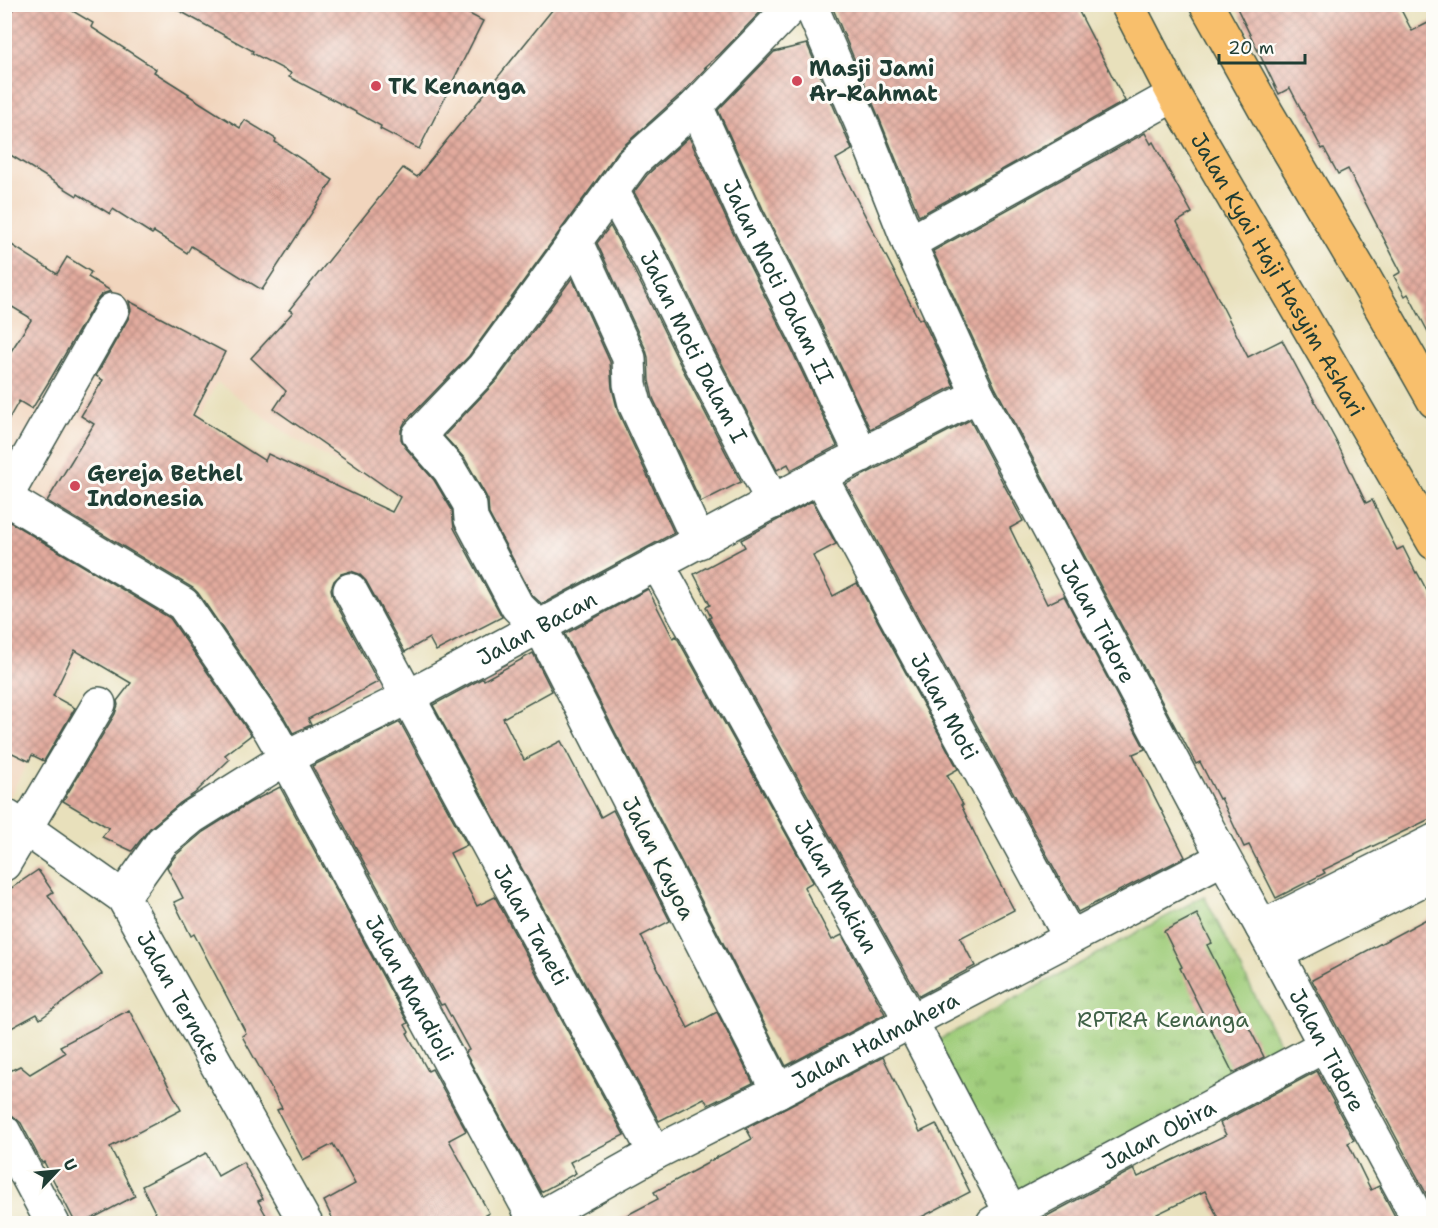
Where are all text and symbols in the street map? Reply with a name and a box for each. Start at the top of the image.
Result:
scale bar [1219,27,1304,65]
text: 20 m [1228,36,1274,60]
place label: Masji Jami Ar-Rahmat [809,54,938,108]
place label: TK Kenanga [388,72,526,101]
marker: Masji Jami Ar-Rahmat [790,74,804,88]
marker: TK Kenanga [369,79,383,93]
street label: Jalan Kyai Haji Hasyim Ashari [1184,128,1372,422]
street label: Jalan Moti Dalam II [716,175,840,389]
street label: Jalan Moti Dalam I [633,246,754,448]
place label: Gereja Bethel Indonesia [87,459,243,513]
marker: Gereja Bethel Indonesia [68,479,82,493]
street label: Jalan Tidore [1053,555,1142,688]
street label: Jalan Bacan [472,584,602,672]
street label: Jalan Moti [904,648,985,765]
street label: Jalan Kayoa [615,792,702,925]
street label: Jalan Makian [788,815,885,958]
street label: Jalan Taneti [487,860,576,991]
street label: Jalan Mandioli [358,910,461,1066]
street label: Jalan Ternate [130,926,228,1070]
street label: Jalan Tidore [1282,984,1372,1117]
street label: Jalan Halmahera [787,985,964,1096]
park label: RPTRA Kenanga [1077,1005,1249,1034]
street label: Jalan Obira [1097,1092,1221,1177]
north arrow [27,1141,87,1201]
text: U [58,1155,82,1174]

